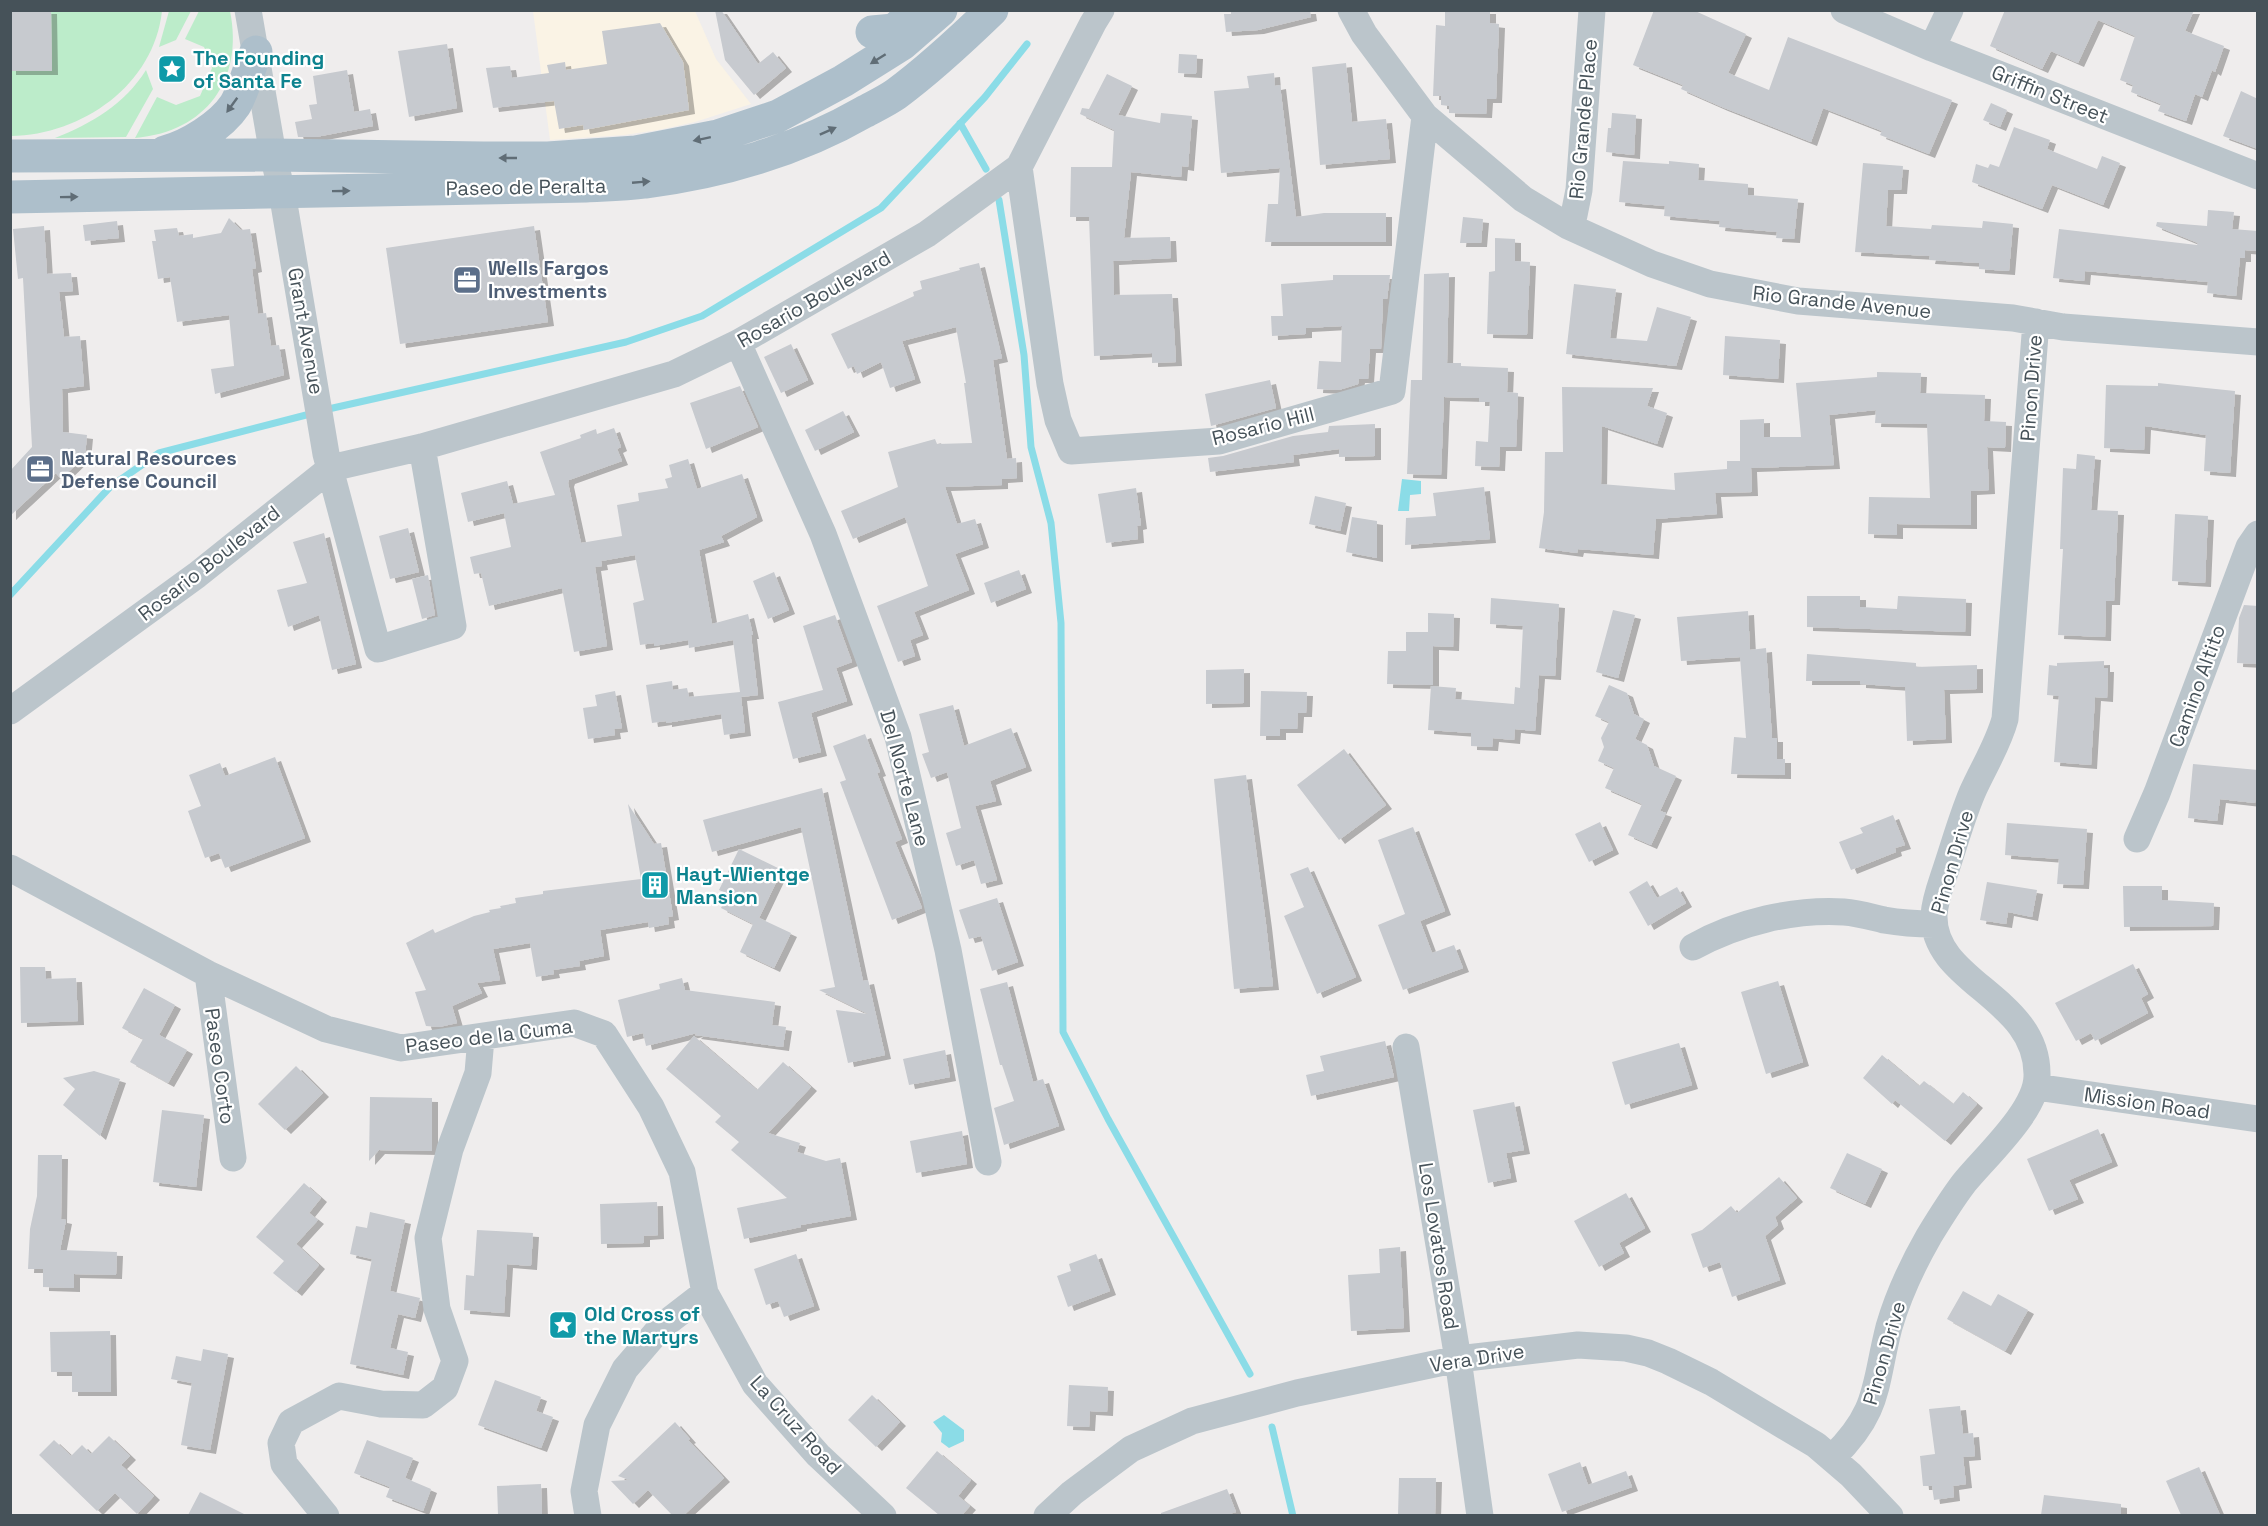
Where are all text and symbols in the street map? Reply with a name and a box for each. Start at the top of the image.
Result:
street label: Rio Grande Place [1563,38,1603,200]
place label: The Founding of Santa Fe [193,45,324,94]
place icon: The Founding of Santa Fe [156,53,188,85]
one-way arrow [870,53,886,64]
street label: Griffin Street [1988,59,2112,129]
one-way arrow [226,97,238,113]
one-way arrow [819,126,837,135]
one-way arrow [692,135,711,144]
one-way arrow [499,153,518,163]
street label: Paseo de Peralta [445,173,607,201]
one-way arrow [631,177,650,187]
one-way arrow [331,186,350,196]
one-way arrow [59,192,78,201]
street label: Rosario Boulevard [733,244,895,354]
place label: Wells Fargos Investments [488,255,609,304]
office icon: Wells Fargos Investments [451,264,483,296]
street label: Grant Avenue [282,265,330,397]
street label: Rio Grande Avenue [1751,280,1933,324]
street label: Pinon Drive [2014,334,2048,442]
street label: Rosario Hill [1209,401,1317,451]
place label: Natural Resources Defense Council [61,445,237,494]
office icon: Natural Resources Defense Council [24,453,56,485]
street label: Rosario Boulevard [133,499,285,627]
street label: Camino Altito [2163,621,2231,751]
street label: Del Norte Lane [874,707,936,849]
street label: Pinon Drive [1925,807,1979,917]
place label: Hayt-Wientge Mansion [676,861,810,910]
building icon: Hayt-Wientge Mansion [639,869,671,901]
street label: Paseo Corto [199,1006,241,1126]
street label: Paseo de la Cuma [404,1013,574,1059]
street label: Mission Road [2082,1081,2212,1125]
street label: Los Lovatos Road [1413,1161,1465,1331]
street label: Pinon Drive [1857,1298,1911,1408]
place label: Old Cross of the Martyrs [584,1301,700,1350]
place icon: Old Cross of the Martyrs [547,1309,579,1341]
street label: Vera Drive [1428,1338,1526,1378]
street label: La Cruz Road [745,1370,847,1480]

